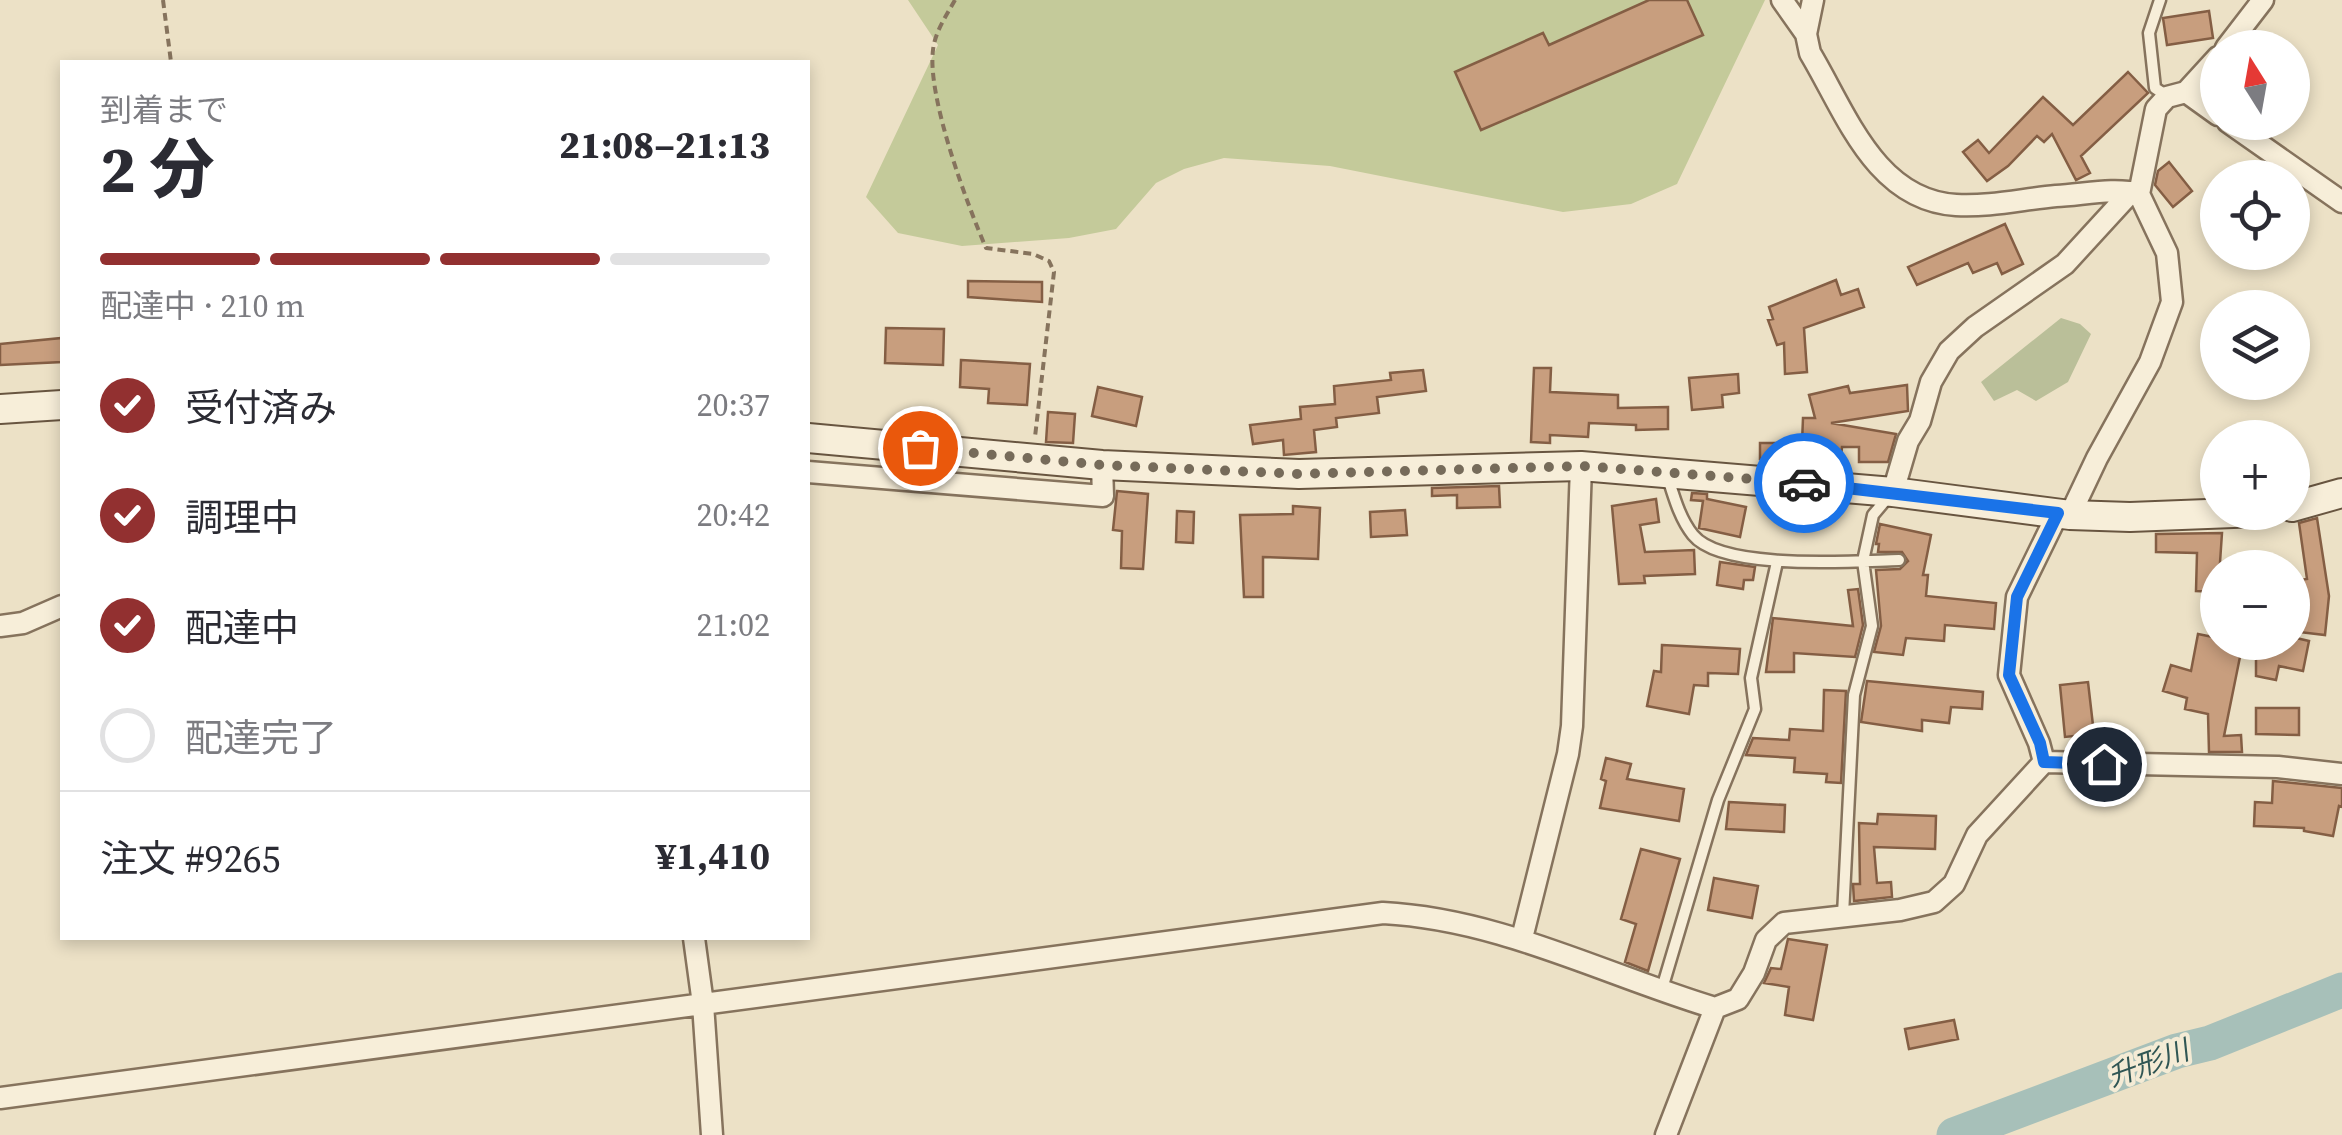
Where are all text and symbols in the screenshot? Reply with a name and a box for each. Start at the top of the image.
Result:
north arrow [2200,30,2310,140]
map controls [2200,30,2310,660]
text: 到着まで [100,88,228,132]
text: 21:08–21:13 [559,119,770,171]
text: 2 分 [100,125,214,214]
button: locate [2200,160,2310,270]
text: 配達中 · 210 m [100,284,305,328]
button: layers [2200,290,2310,400]
icon: check [100,378,155,433]
text: 受付済み [185,382,337,434]
text: 20:37 [696,383,770,427]
pin [878,406,963,491]
button: + [2200,420,2310,530]
icon: bag [893,421,948,476]
courier [1754,433,1854,533]
icon: car [1777,456,1832,511]
icon: check [100,488,155,543]
text: 調理中 [185,492,299,544]
text: 20:42 [696,493,770,537]
button: − [2200,550,2310,660]
icon: check [100,598,155,653]
text: 配達中 [185,602,299,654]
text: 21:02 [696,603,770,647]
text: 配達完了 [185,712,337,764]
pin [2062,722,2147,807]
icon: home [2077,737,2132,792]
text: ¥1,410 [656,830,770,882]
text: 注文 #9265 [100,833,281,885]
water label: 升形川 [2102,1030,2197,1095]

